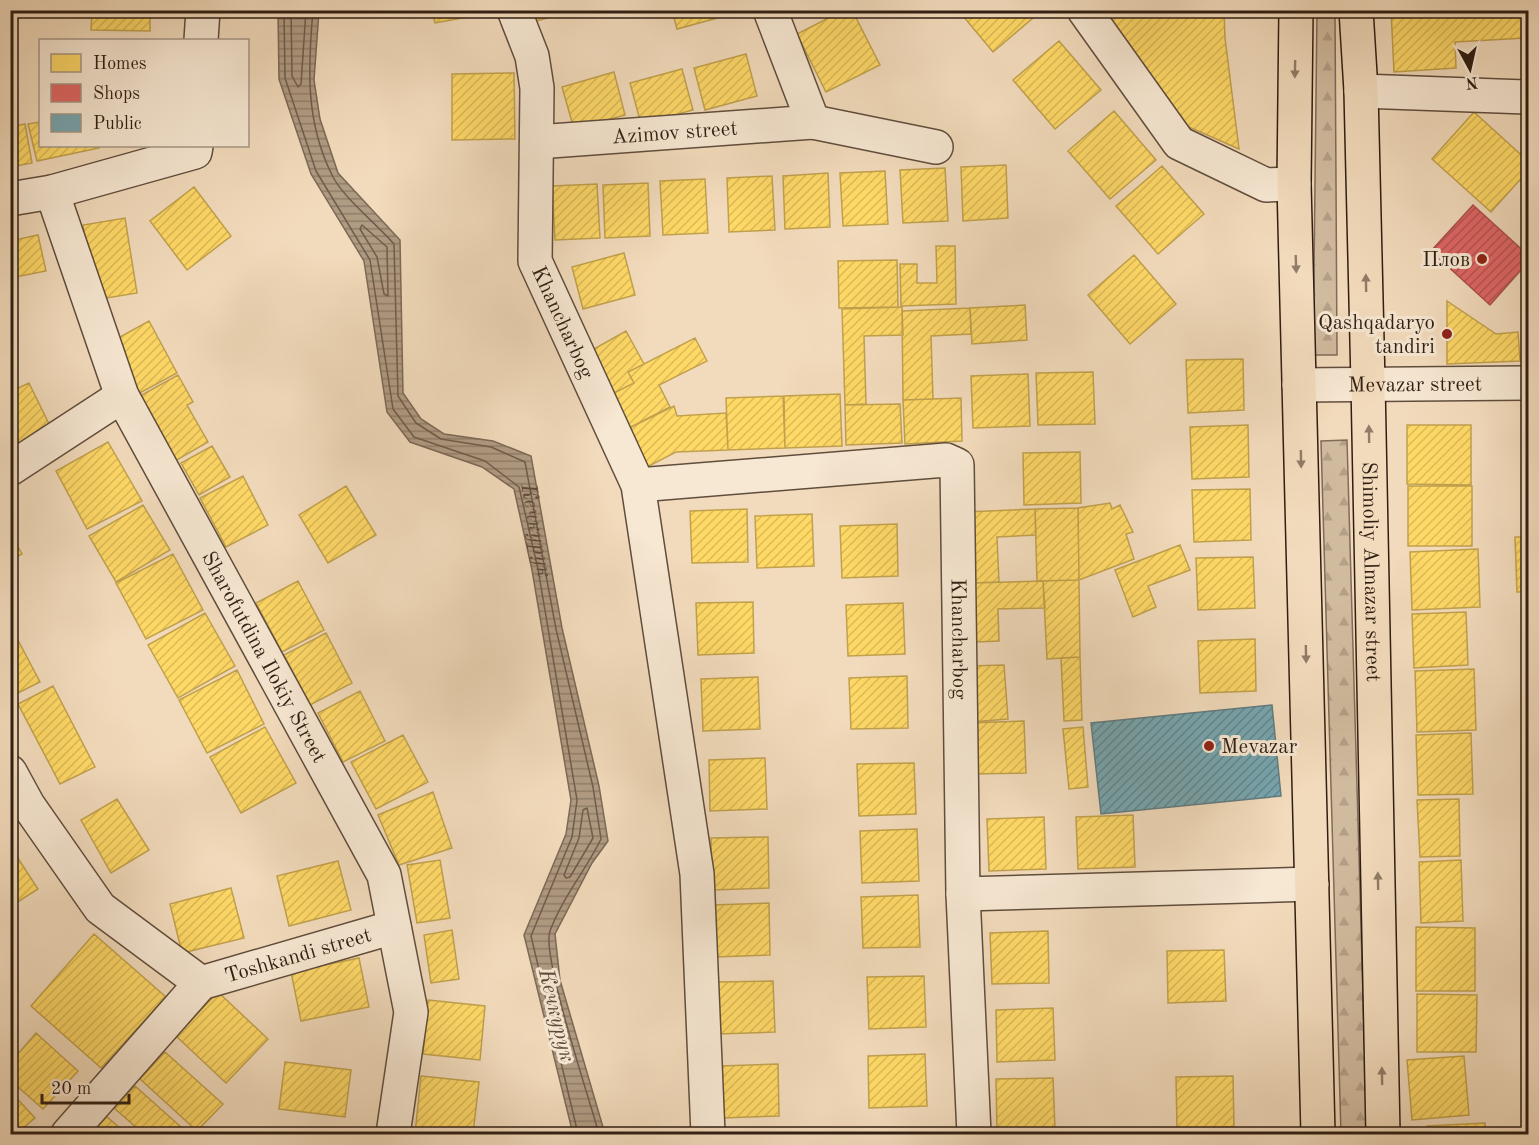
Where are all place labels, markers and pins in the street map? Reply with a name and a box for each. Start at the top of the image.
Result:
place label: Плов [1422,250,1470,271]
marker: Плов [1475,252,1489,266]
place label: Qashqadaryo tandiri [1318,313,1435,358]
marker: Qashqadaryo tandiri [1440,327,1454,341]
place label: Mevazar [1221,737,1298,758]
marker: Mevazar [1202,739,1216,753]

